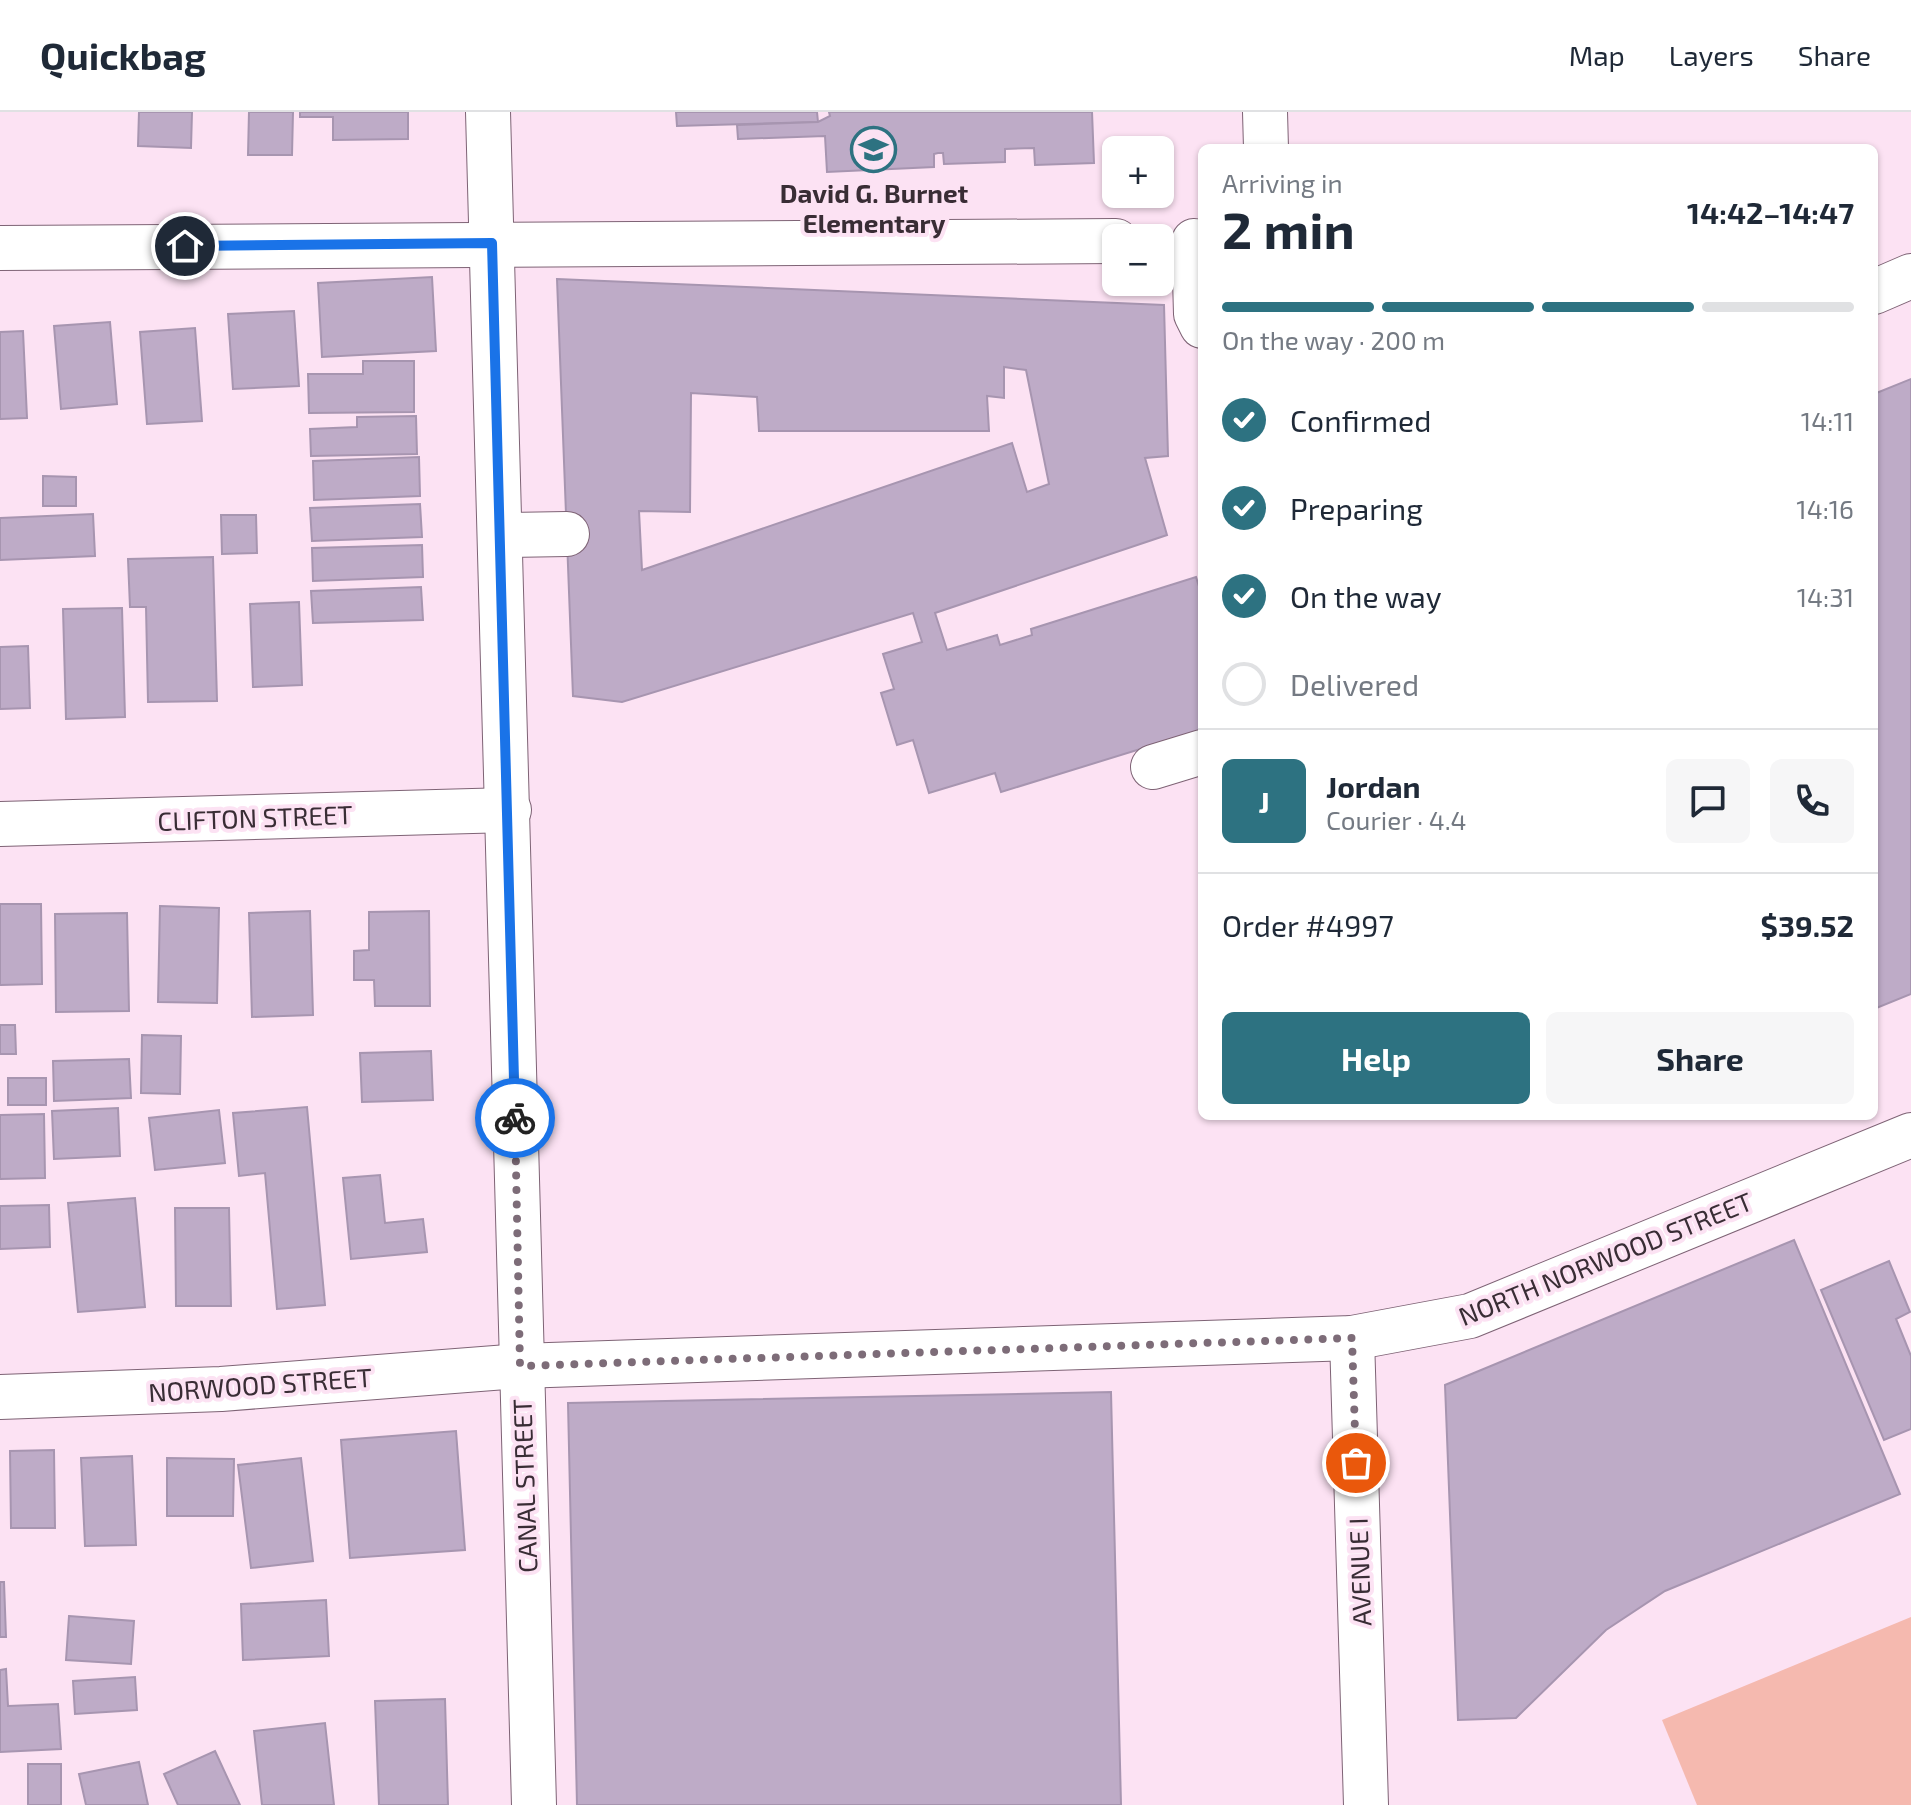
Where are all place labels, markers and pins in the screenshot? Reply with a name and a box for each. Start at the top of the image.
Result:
school or university icon: David G. Burnet Elementary [850,125,898,173]
place label: David G. Burnet Elementary [780,177,969,239]
pin [151,212,219,280]
pin [1322,1429,1390,1497]

